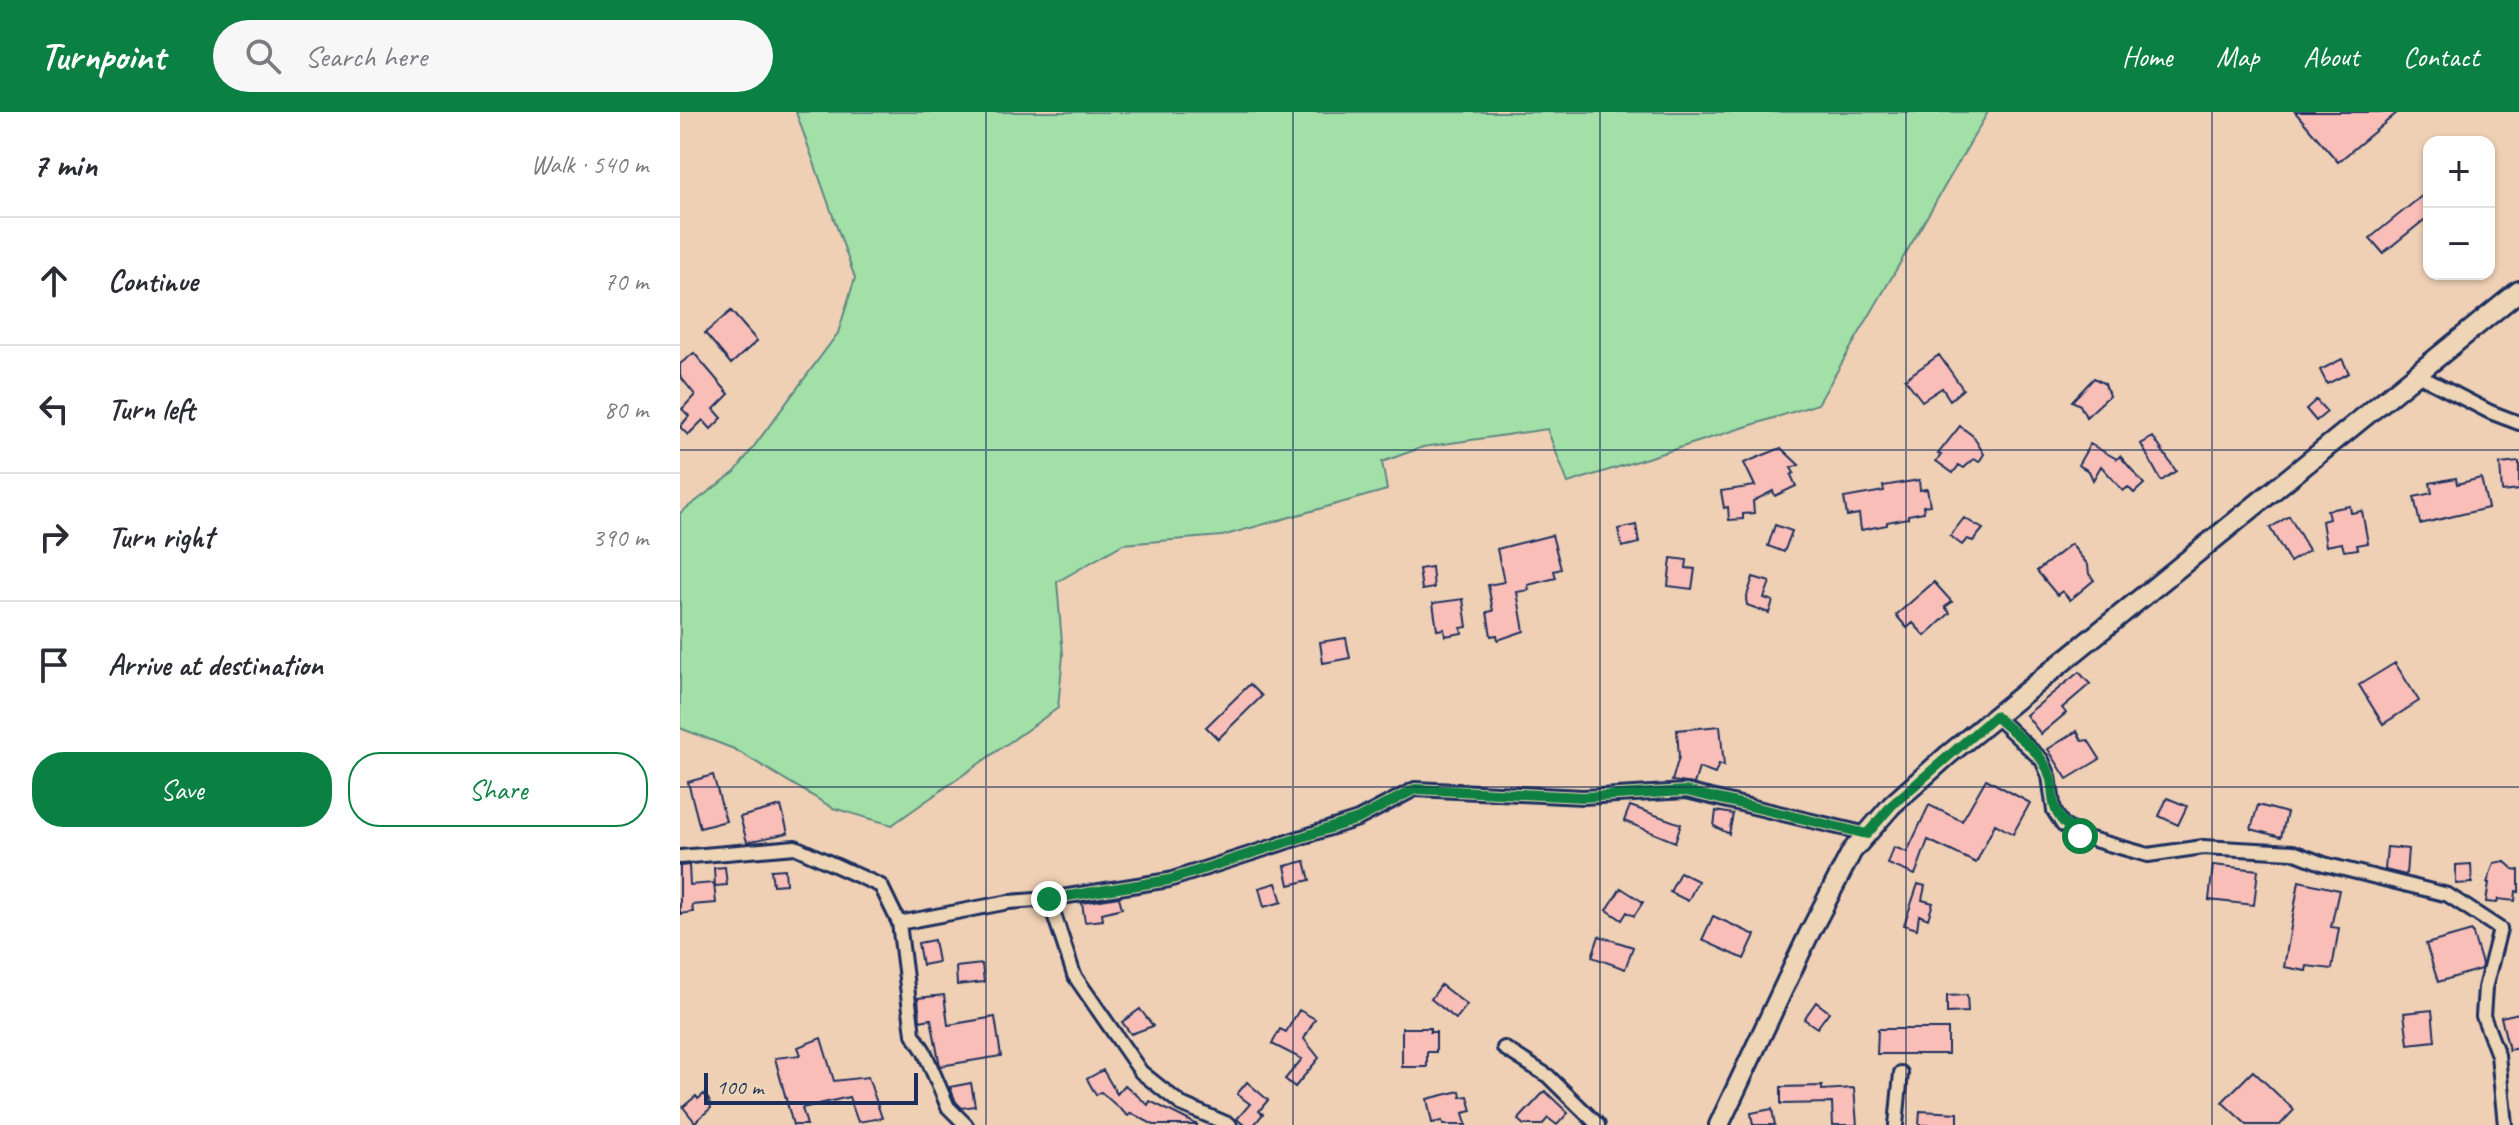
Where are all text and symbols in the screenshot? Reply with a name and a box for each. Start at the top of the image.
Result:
search box [213,20,773,92]
text: Turnpoint [40,33,165,80]
icon: search [241,34,285,78]
text: Search here [305,37,427,75]
text: Home [2122,39,2172,74]
text: Map [2216,39,2259,74]
text: About [2303,39,2359,74]
text: Contact [2403,39,2479,74]
map controls [2423,136,2495,280]
button: + [2423,136,2495,208]
text: 7 min [32,143,97,186]
text: Walk · 540 m [531,148,648,181]
button: − [2423,208,2495,280]
icon: ahead [32,259,76,303]
text: Continue [108,262,198,300]
text: 70 m [604,265,648,298]
icon: left [32,387,76,431]
text: Turn left [108,390,195,428]
text: 80 m [604,393,648,426]
icon: right [32,515,76,559]
text: Turn right [108,518,213,556]
text: 390 m [592,521,648,554]
icon: arrive [32,643,76,687]
text: Arrive at destination [108,646,323,684]
button: Save [32,752,332,827]
button: Share [348,752,648,827]
route start [2062,818,2098,854]
route end [1031,881,1067,917]
scale bar [704,1069,918,1105]
text: 100 m [716,1073,763,1101]

